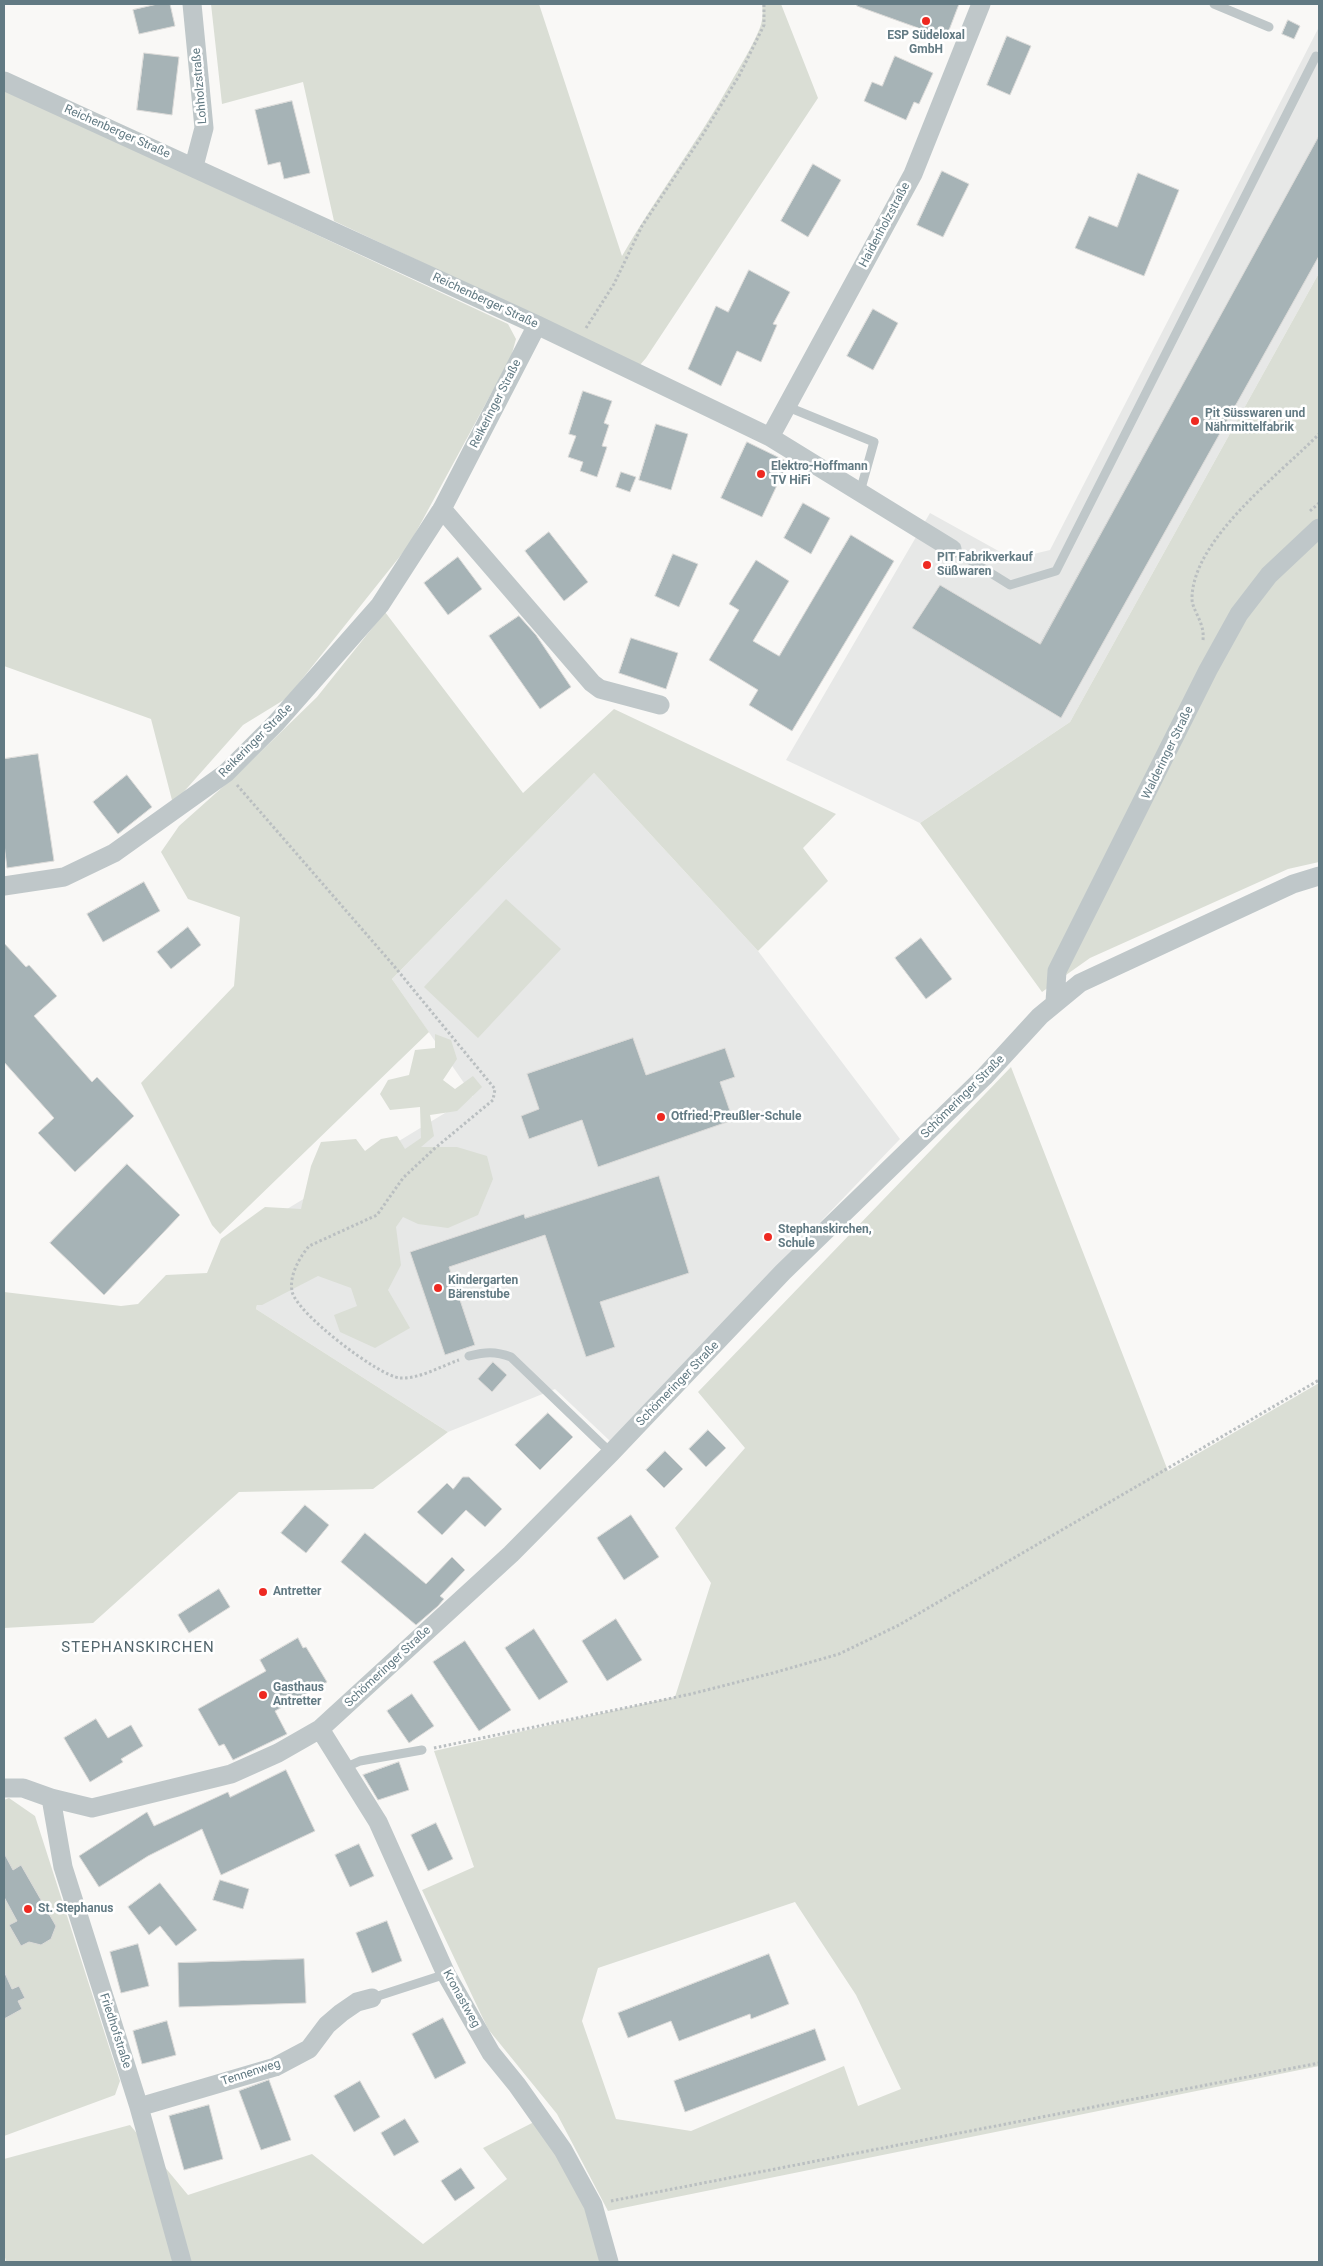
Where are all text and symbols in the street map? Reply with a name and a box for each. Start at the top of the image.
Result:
marker: ESP Südeloxal GmbH [920,15,932,27]
place label: ESP Südeloxal GmbH [887,29,965,57]
street label: Lohholzstraße [190,47,210,125]
street label: Reichenberger Straße [62,102,172,162]
street label: Haidenholzstraße [857,180,913,270]
street label: Reichenberger Straße [430,270,540,332]
street label: Reikeringer Straße [467,357,525,451]
place label: Pit Süsswaren und Nährmittelfabrik [1205,407,1305,435]
marker: Pit Süsswaren und Nährmittelfabrik [1189,415,1201,427]
place label: Elektro-Hoffmann TV HiFi [771,460,868,488]
marker: Elektro-Hoffmann TV HiFi [755,468,767,480]
place label: PIT Fabrikverkauf Süßwaren [937,551,1033,579]
marker: PIT Fabrikverkauf Süßwaren [921,559,933,571]
street label: Reikeringer Straße [216,701,296,781]
street label: Walderinger Straße [1139,704,1197,802]
street label: Schömeringer Straße [918,1052,1008,1142]
place label: Otfried-Preußler-Schule [671,1110,801,1124]
marker: Otfried-Preußler-Schule [655,1111,667,1123]
place label: Stephanskirchen, Schule [778,1223,872,1251]
marker: Stephanskirchen, Schule [762,1231,774,1243]
place label: Kindergarten Bärenstube [448,1274,518,1302]
marker: Kindergarten Bärenstube [432,1282,444,1294]
street label: Schömeringer Straße [634,1339,722,1429]
place label: Antretter [273,1585,321,1599]
marker: Antretter [257,1586,269,1598]
street label: Schömeringer Straße [342,1623,434,1711]
district label: STEPHANSKIRCHEN [59,1639,217,1657]
place label: Gasthaus Antretter [273,1681,324,1709]
marker: Gasthaus Antretter [257,1689,269,1701]
place label: St. Stephanus [38,1902,113,1916]
marker: St. Stephanus [22,1903,34,1915]
street label: Kronastweg [439,1968,483,2030]
street label: Friedhofstraße [96,1992,134,2070]
street label: Tennenweg [220,2057,282,2089]

